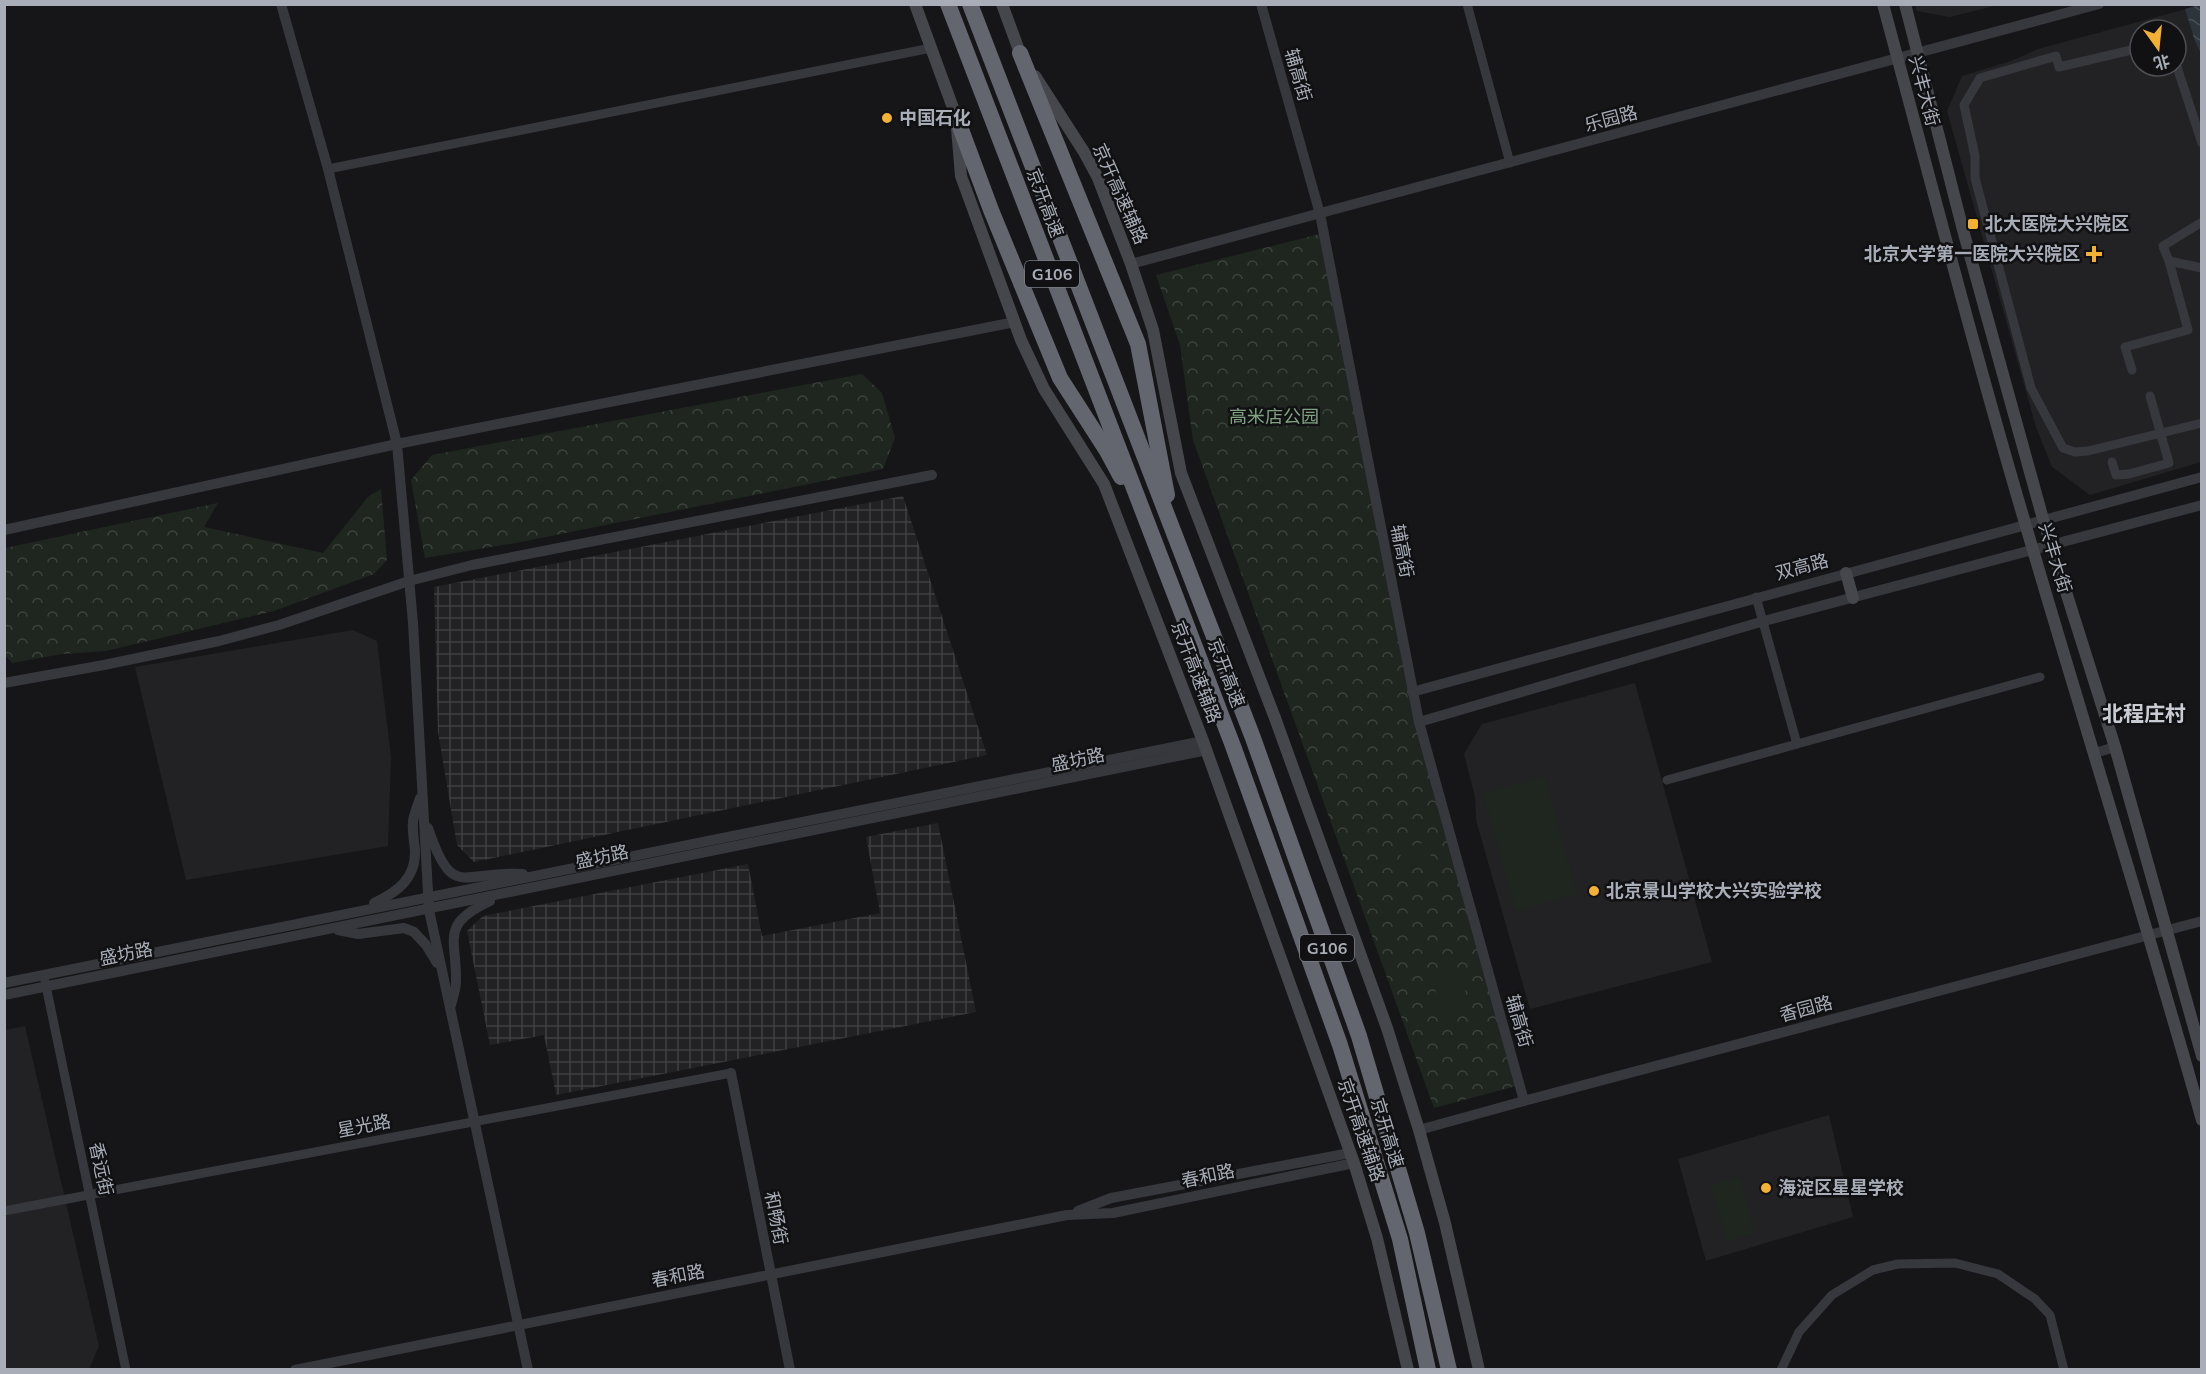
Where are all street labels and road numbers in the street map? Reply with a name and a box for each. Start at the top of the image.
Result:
street label: 辅高街 [1280,46,1317,104]
street label: 兴丰大街 [1904,53,1945,129]
street label: 乐园路 [1582,100,1640,137]
street label: 京开高速辅路 [1088,140,1153,248]
street label: 京开高速 [1022,165,1069,241]
road number: G106 [1025,261,1079,287]
street label: 兴丰大街 [2034,520,2077,596]
street label: 辅高街 [1386,522,1419,580]
street label: 双高路 [1773,548,1831,585]
street label: 京开高速辅路 [1167,618,1225,726]
street label: 京开高速 [1203,636,1249,710]
street label: 盛坊路 [1049,743,1107,776]
street label: 盛坊路 [573,840,631,873]
road number: G106 [1300,935,1354,961]
street label: 盛坊路 [97,937,155,970]
street label: 香园路 [1777,990,1835,1027]
street label: 辅高街 [1501,992,1538,1050]
street label: 京开高速辅路 [1333,1075,1389,1185]
street label: 京开高速 [1366,1095,1408,1171]
street label: 星光路 [335,1109,393,1142]
street label: 香远街 [85,1140,118,1198]
street label: 春和路 [1179,1159,1237,1192]
street label: 和畅街 [760,1189,793,1247]
street label: 春和路 [649,1259,707,1292]

